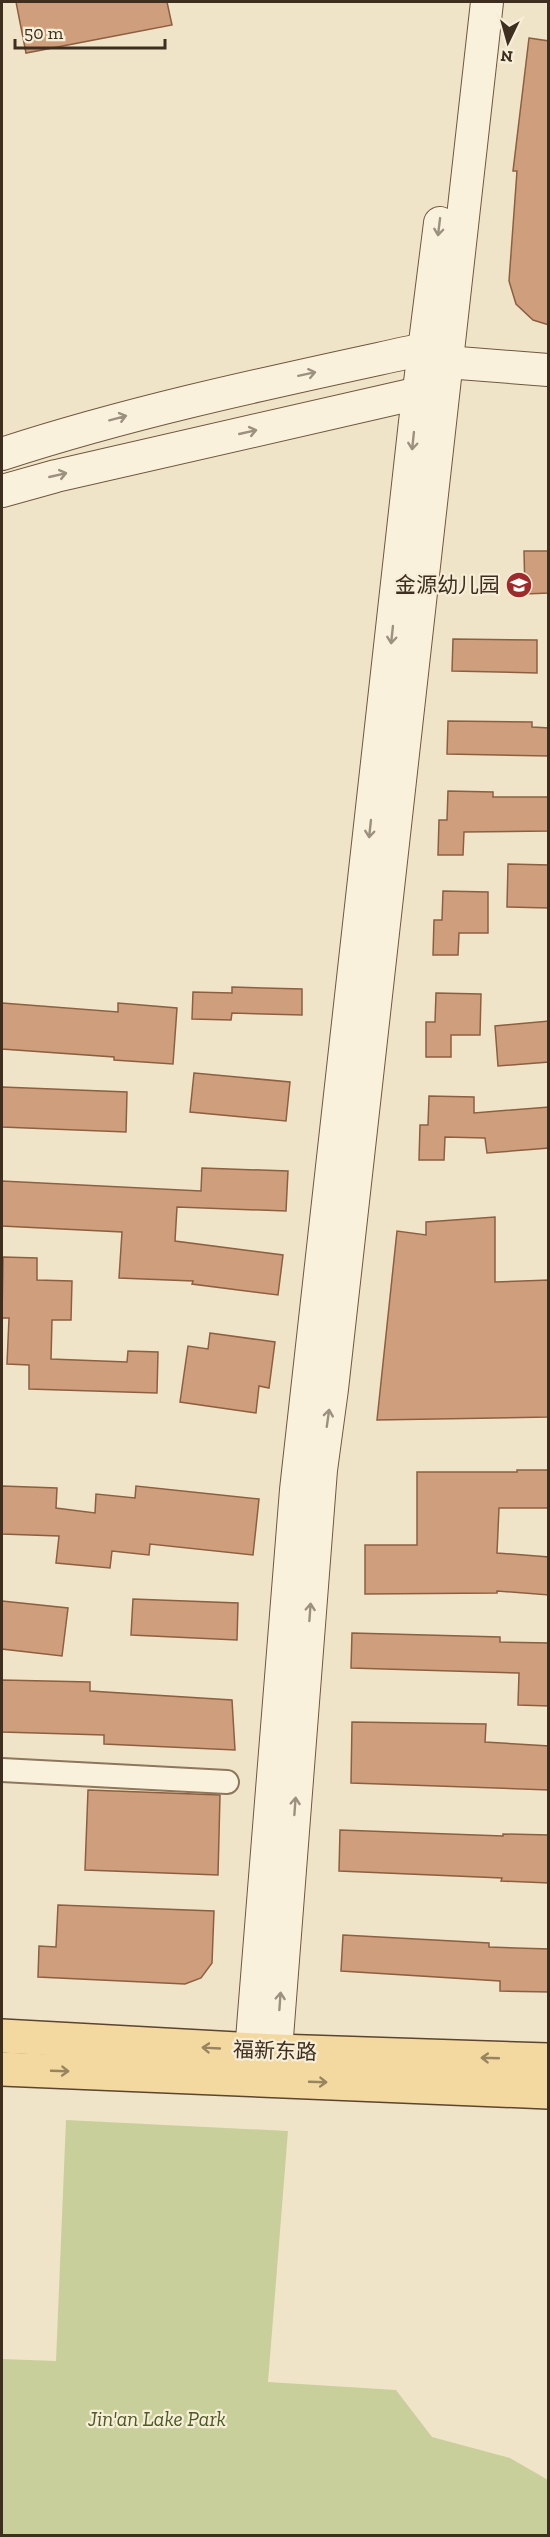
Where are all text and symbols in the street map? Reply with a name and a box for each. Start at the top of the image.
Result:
scale bar [15,12,165,50]
north arrow [478,12,538,72]
text: 50 m [24,22,64,44]
text: N [500,46,514,66]
one-way arrow [434,216,445,236]
one-way arrow [298,368,317,380]
one-way arrow [108,412,127,424]
one-way arrow [238,426,257,437]
one-way arrow [407,430,418,450]
one-way arrow [47,469,67,480]
school or university icon: 金源幼儿园 [504,570,534,600]
place label: 金源幼儿园 [395,572,500,597]
one-way arrow [386,624,397,644]
one-way arrow [364,818,375,838]
one-way arrow [323,1408,334,1428]
one-way arrow [305,1602,316,1622]
one-way arrow [290,1797,301,1817]
one-way arrow [275,1991,286,2011]
street label: 福新东路 [233,2037,317,2064]
one-way arrow [202,2042,222,2053]
one-way arrow [481,2053,501,2064]
one-way arrow [49,2066,69,2077]
one-way arrow [307,2076,327,2087]
park label: Jin'an Lake Park [87,2406,226,2431]

